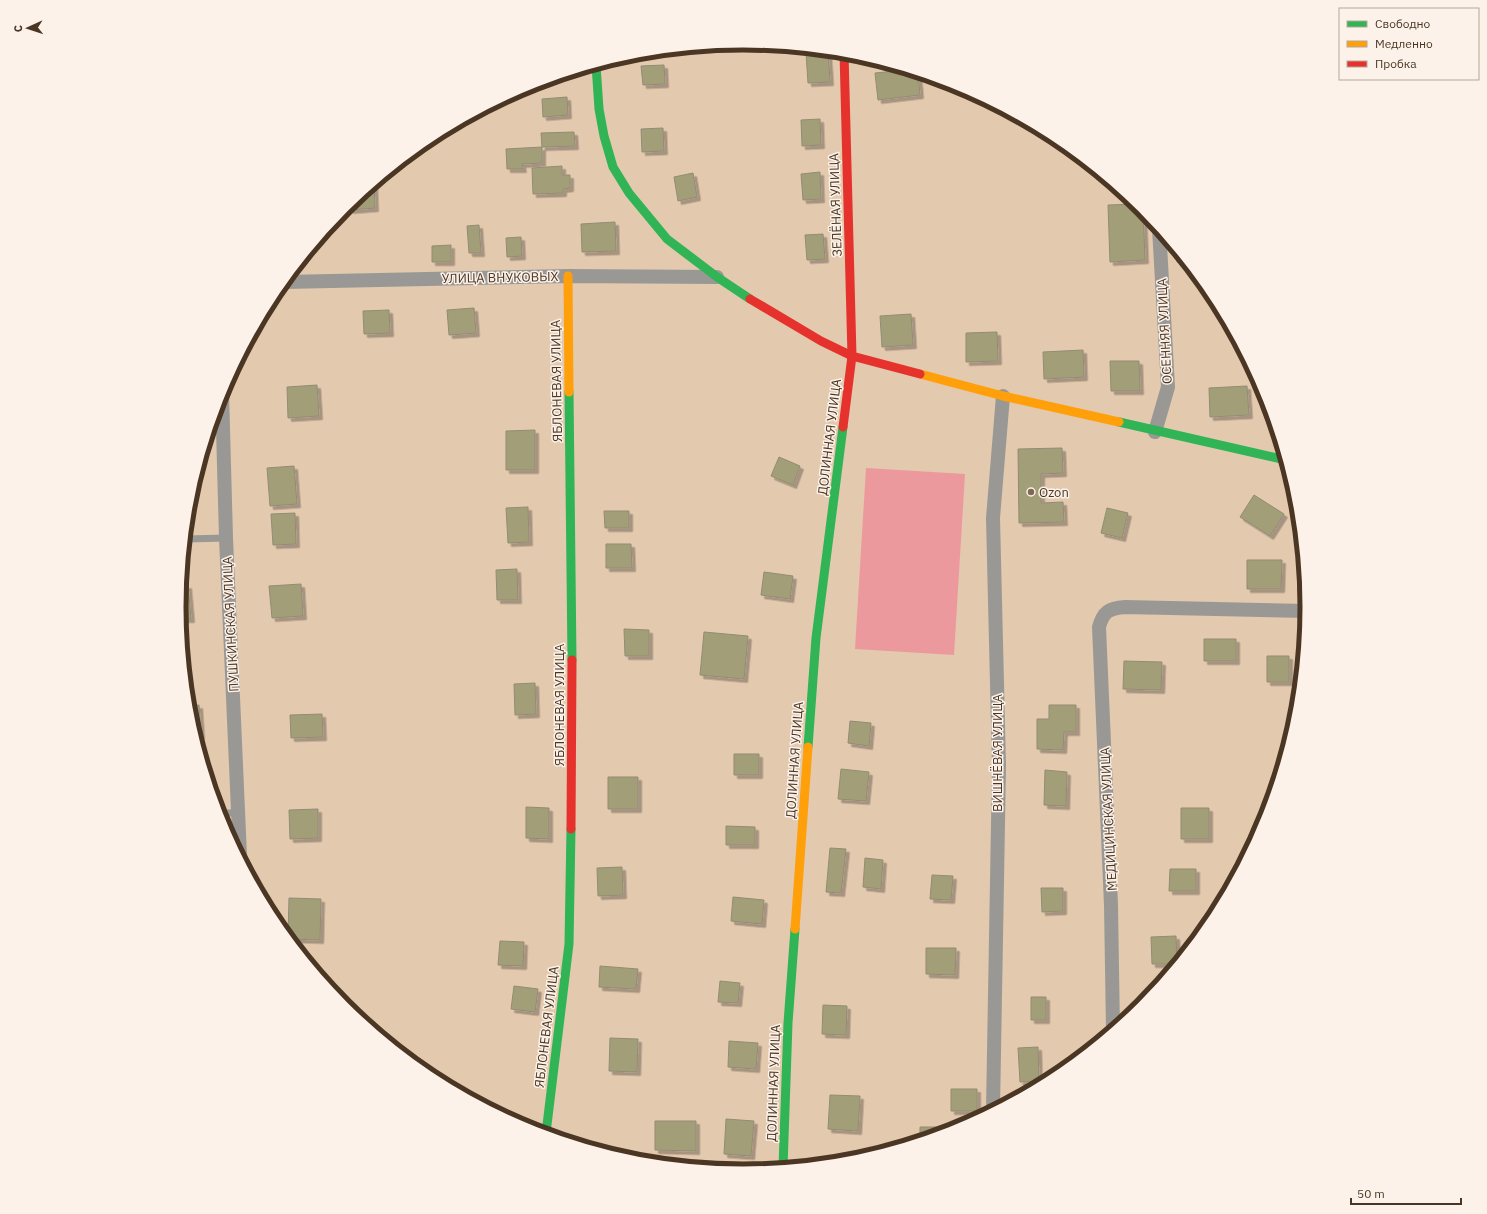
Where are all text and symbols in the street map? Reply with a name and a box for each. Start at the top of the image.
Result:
north arrow [8,8,48,48]
legend [1339,8,1479,80]
text: Свободно [1375,16,1431,31]
text: С [11,25,25,32]
text: Медленно [1375,36,1433,51]
text: Пробка [1375,56,1417,71]
street label: ЗЕЛЁНАЯ УЛИЦА [825,152,846,257]
street label: УЛИЦА ВНУКОВЫХ [441,268,559,287]
street label: ОСЕННЯЯ УЛИЦА [1153,277,1176,384]
street label: ЯБЛОНЕВАЯ УЛИЦА [547,319,566,442]
street label: ДОЛИННАЯ УЛИЦА [814,377,845,496]
place label: Ozon [1039,484,1069,501]
marker: Ozon [1026,487,1036,497]
street label: ПУШКИНСКАЯ УЛИЦА [218,555,243,692]
street label: ЯБЛОНЕВАЯ УЛИЦА [551,643,568,766]
street label: ВИШНЁВАЯ УЛИЦА [989,693,1006,812]
street label: ДОЛИННАЯ УЛИЦА [782,700,807,819]
street label: МЕДИЦИНСКАЯ УЛИЦА [1096,746,1121,891]
street label: ЯБЛОНЕВАЯ УЛИЦА [531,965,562,1089]
street label: ДОЛИННАЯ УЛИЦА [763,1023,784,1142]
scale bar [1351,1180,1461,1206]
text: 50 m [1357,1186,1385,1201]

